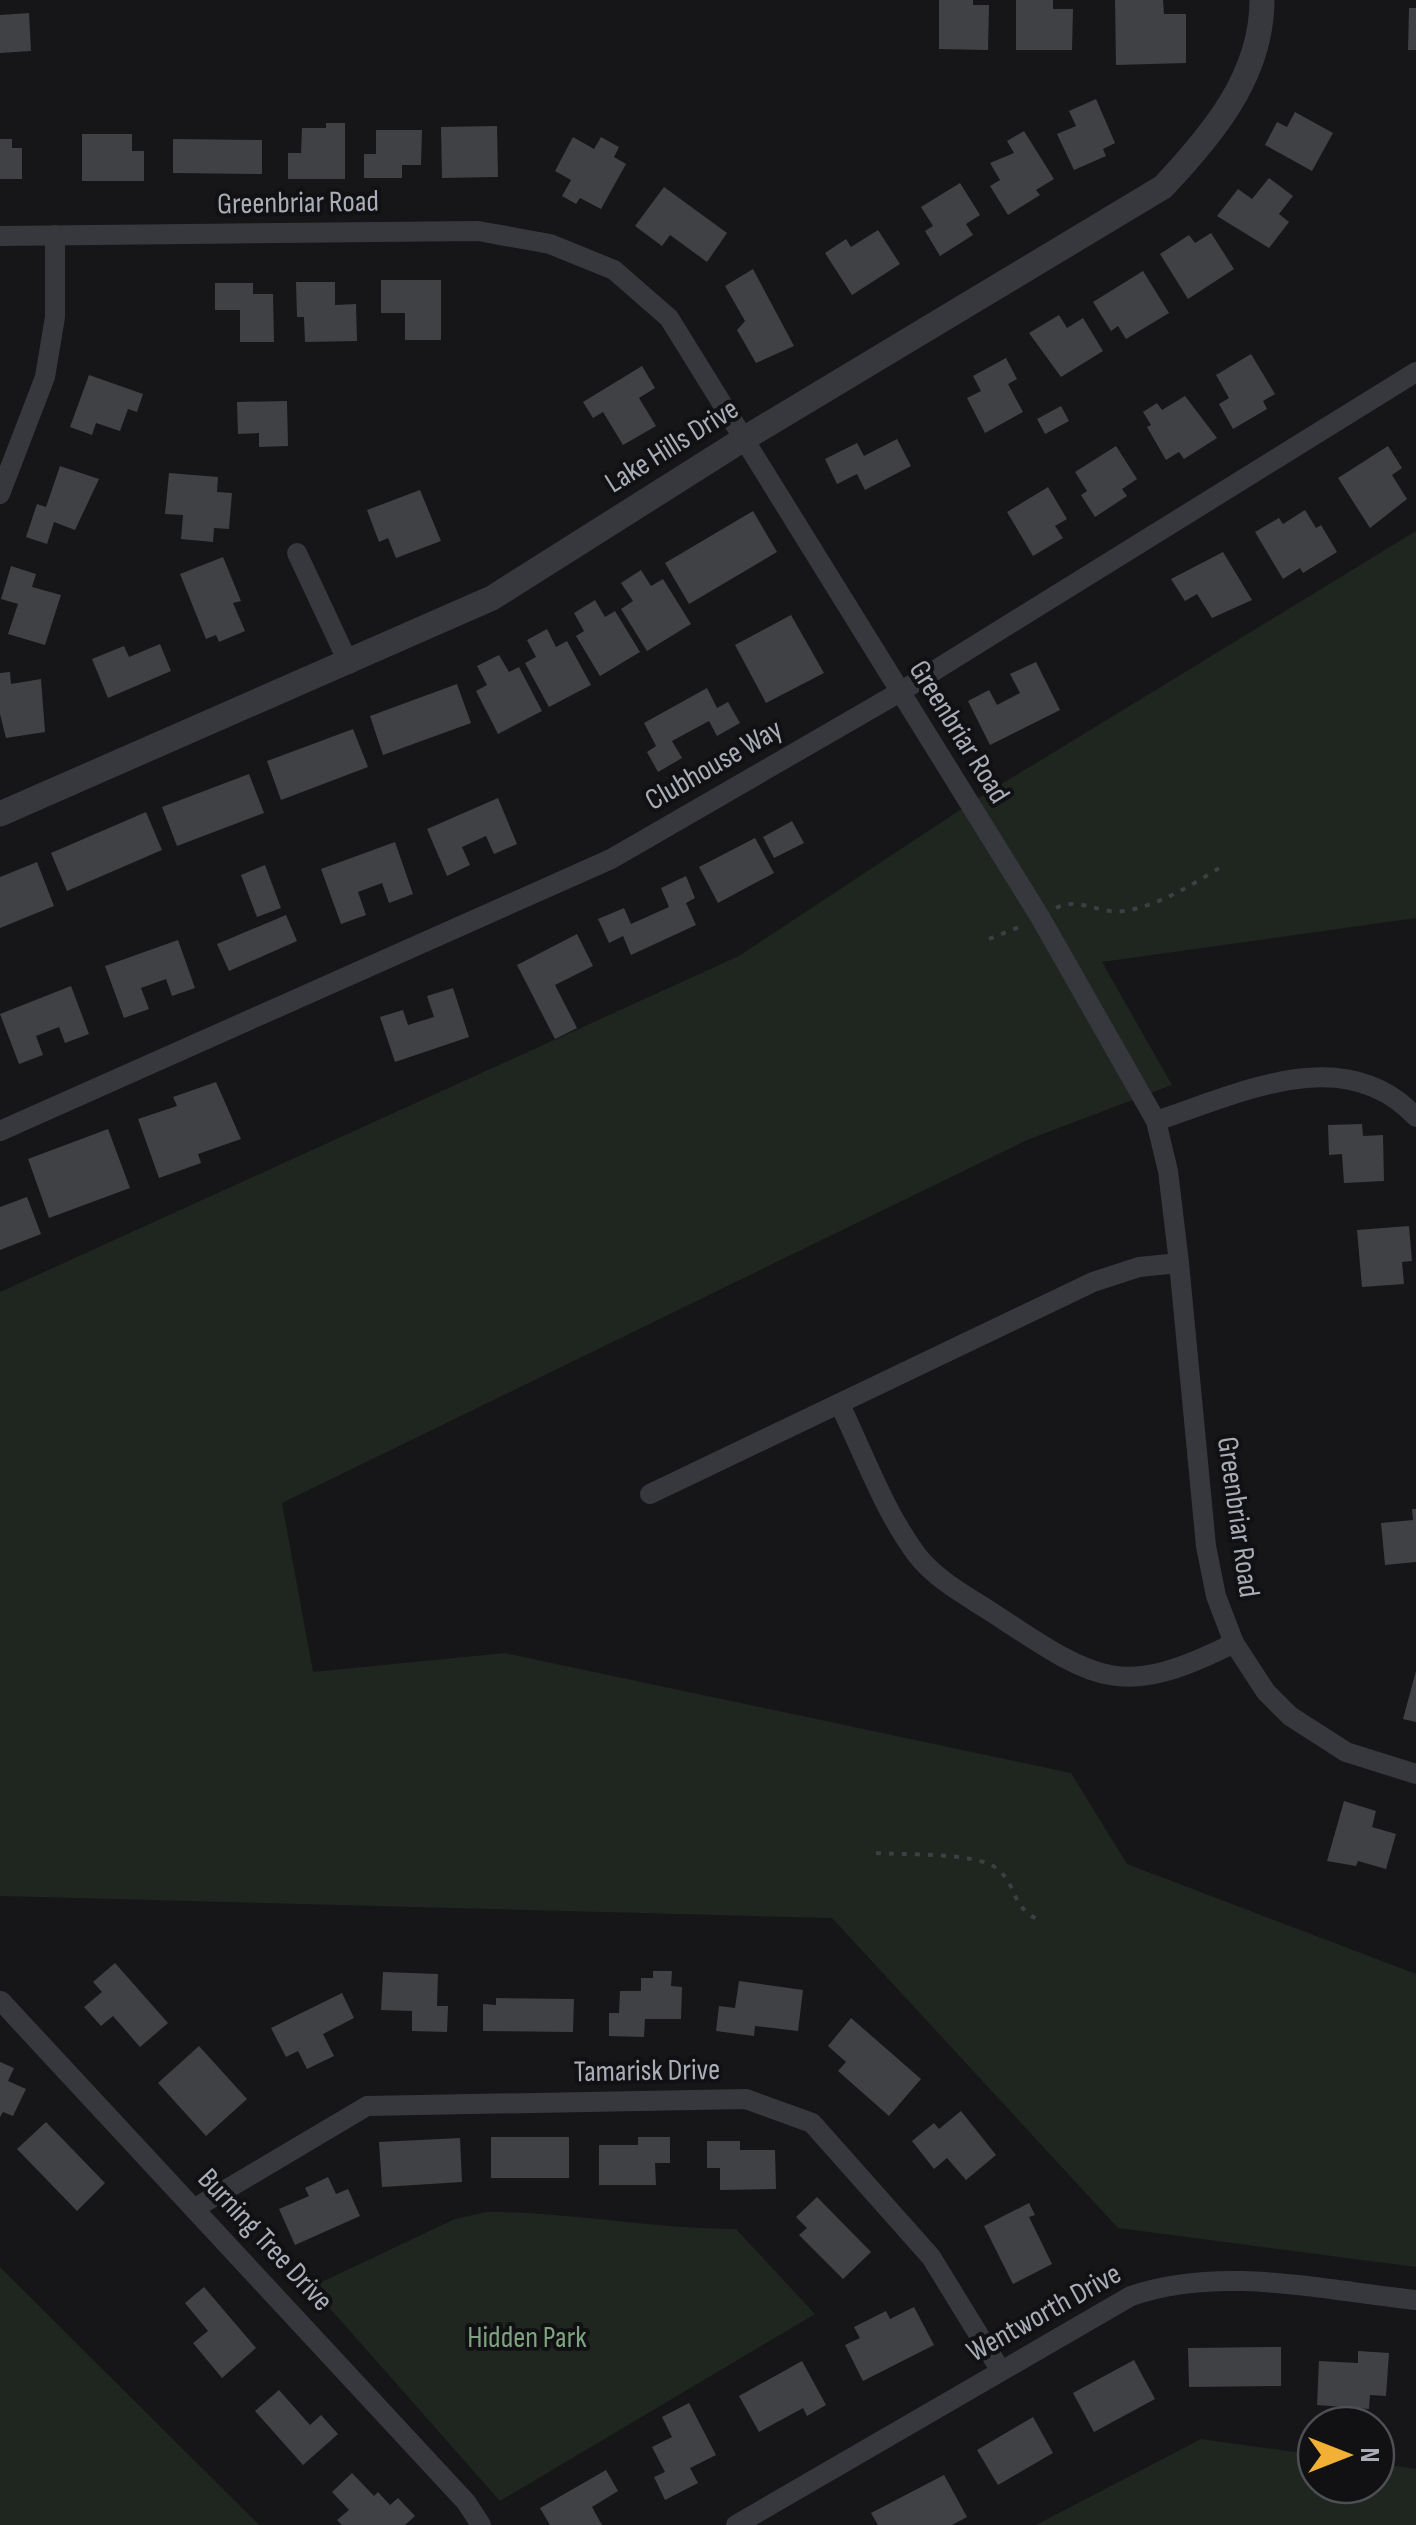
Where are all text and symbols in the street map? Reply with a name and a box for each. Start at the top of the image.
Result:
street label: Greenbriar Road [217,184,379,222]
street label: Lake Hills Drive [599,391,745,501]
street label: Greenbriar Road [901,654,1017,810]
street label: Clubhouse Way [639,711,789,819]
street label: Greenbriar Road [1209,1434,1267,1600]
street label: Tamarisk Drive [574,2052,720,2090]
street label: Burning Tree Drive [190,2161,340,2319]
street label: Wentworth Drive [961,2256,1127,2370]
park label: Hidden Park [467,2320,587,2356]
north arrow [1296,2405,1396,2505]
text: N [1353,2448,1386,2462]

